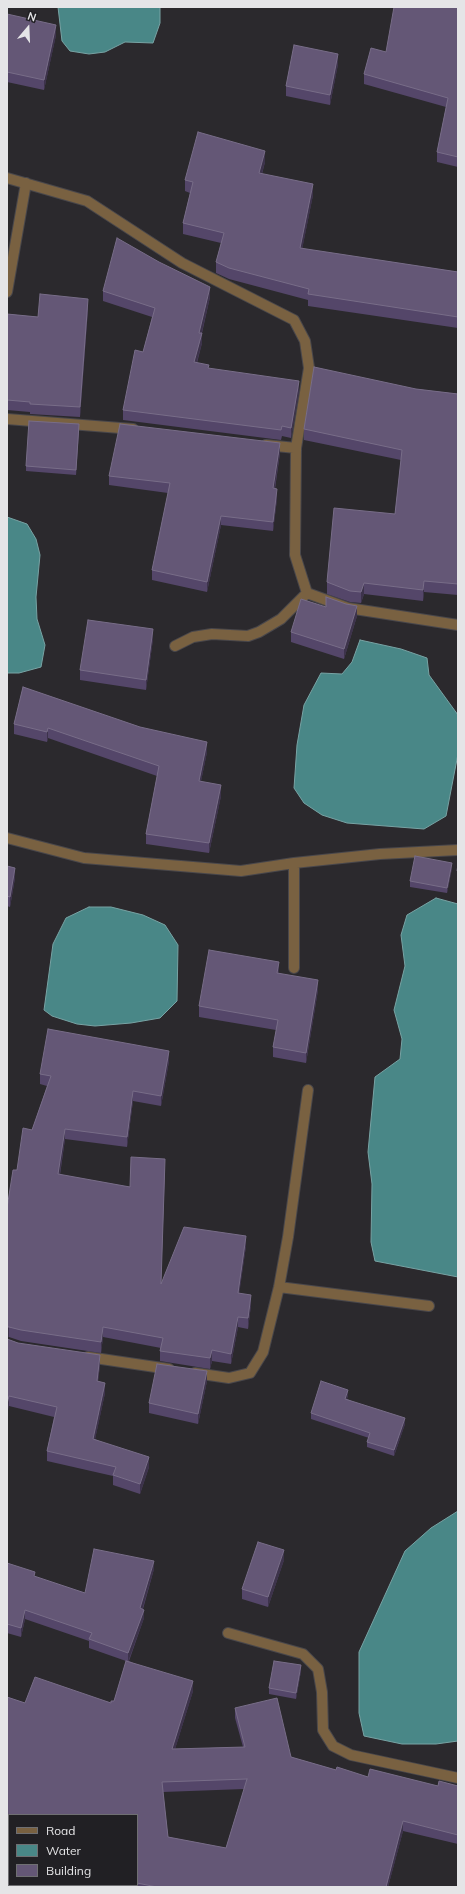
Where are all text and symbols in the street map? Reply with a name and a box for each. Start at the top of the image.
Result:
north arrow [8,8,48,48]
text: N [26,9,38,25]
legend [8,1814,138,1886]
text: Road [46,1823,75,1838]
text: Water [46,1843,81,1858]
text: Building [46,1863,91,1878]

